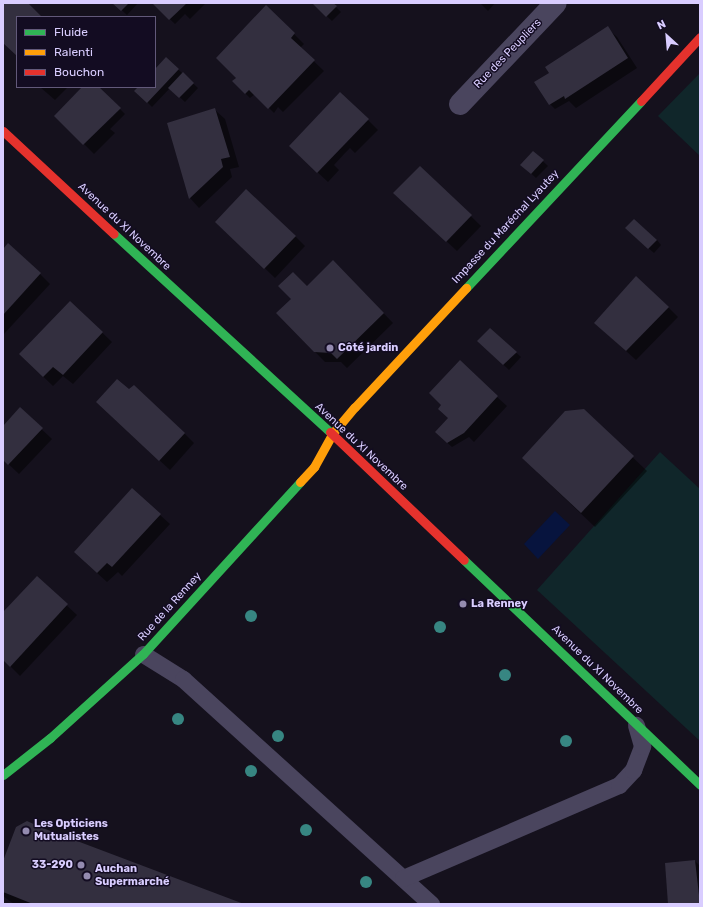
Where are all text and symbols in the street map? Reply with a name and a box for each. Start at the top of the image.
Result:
legend [16,16,156,88]
north arrow [647,16,687,56]
street label: Rue des Peupliers [472,17,544,91]
text: N [655,17,668,32]
text: Fluide [54,25,88,39]
text: Ralenti [54,45,93,59]
text: Bouchon [54,65,104,79]
street label: Impasse du Maréchal Lyautey [450,167,562,287]
street label: Avenue du XI Novembre [75,181,173,273]
place label: Côté jardin [338,341,398,355]
marker: Côté jardin [325,343,335,353]
street label: Avenue du XI Novembre [312,401,410,493]
street label: Rue de la Renney [136,570,204,644]
place label: La Renney [471,597,527,611]
marker: La Renney [458,599,468,609]
street label: Avenue du XI Novembre [548,623,646,717]
place label: Les Opticiens Mutualistes [34,818,108,844]
marker: Les Opticiens Mutualistes [21,826,31,836]
place label: 33-290 [32,858,73,872]
marker: 33-290 [76,860,86,870]
place label: Auchan Supermarché [95,863,169,889]
marker: Auchan Supermarché [82,871,92,881]

